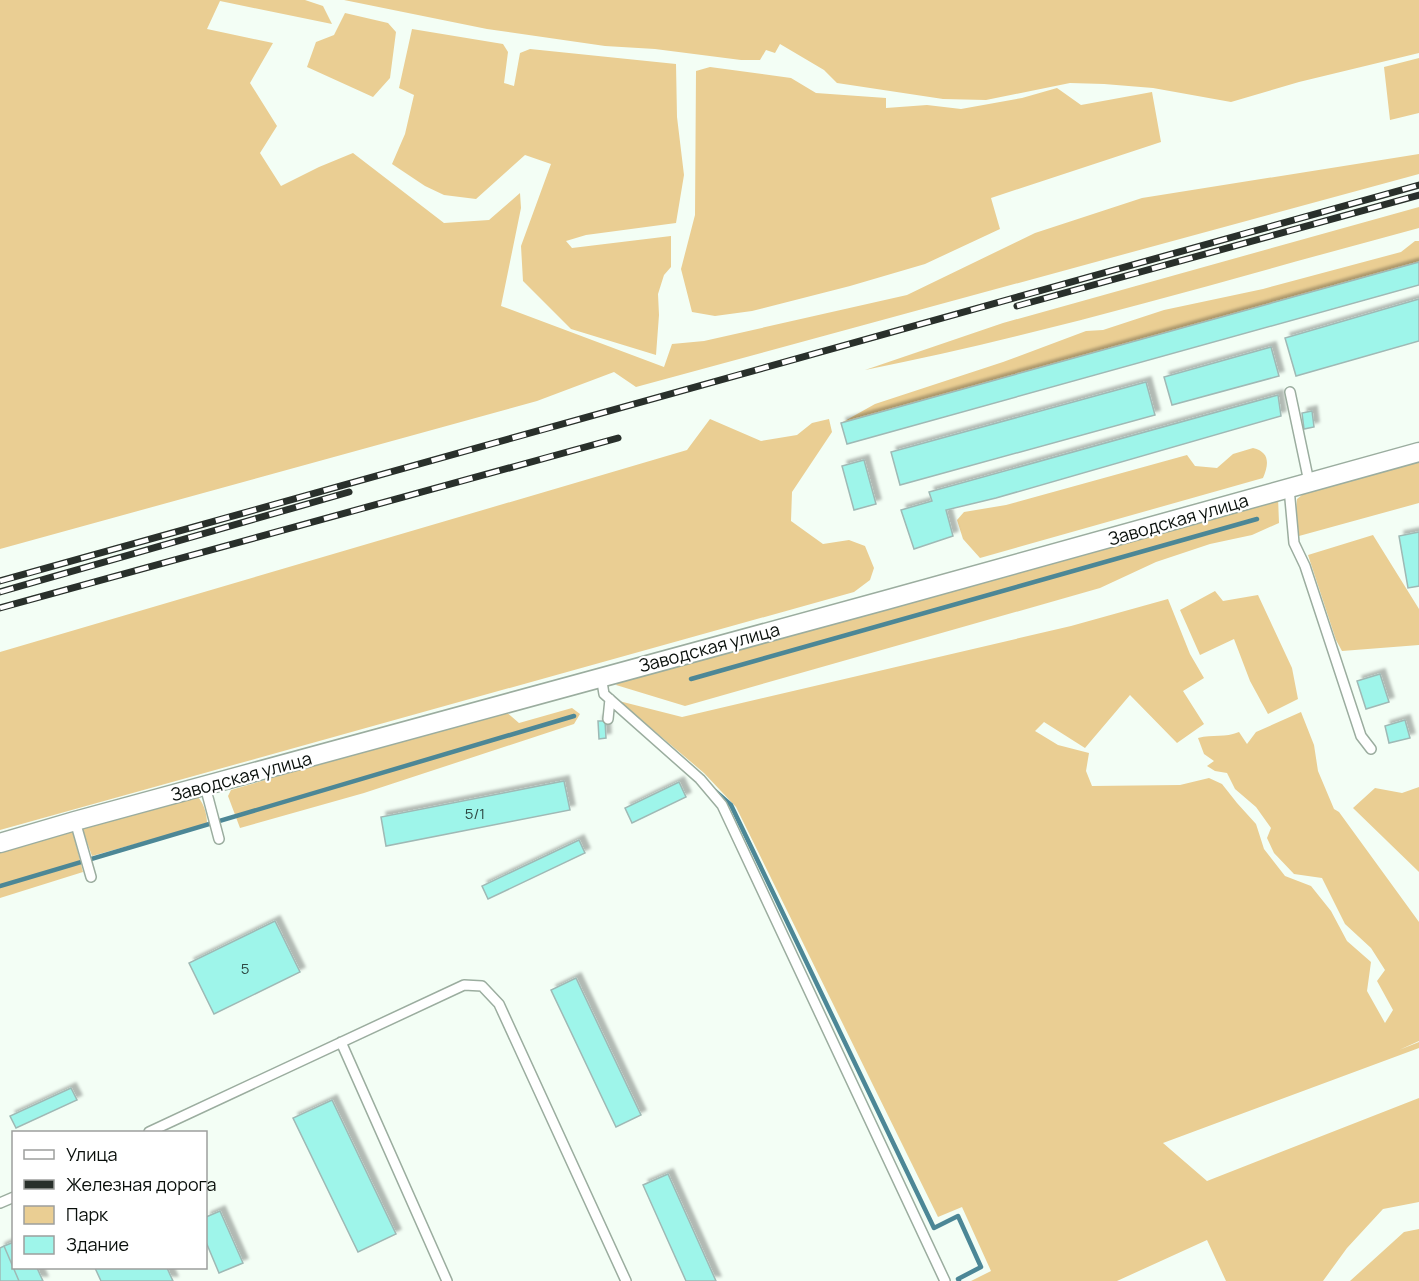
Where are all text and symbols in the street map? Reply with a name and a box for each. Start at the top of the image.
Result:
street label: Заводская улица [1105,487,1251,551]
street label: Заводская улица [636,617,782,677]
street label: Заводская улица [168,746,314,806]
house number: 5/1 [465,803,485,824]
house number: 5 [241,958,249,979]
legend [12,1131,207,1269]
text: Улица [66,1142,118,1166]
text: Железная дорога [66,1172,217,1196]
text: Парк [66,1202,109,1226]
text: Здание [66,1232,129,1256]

